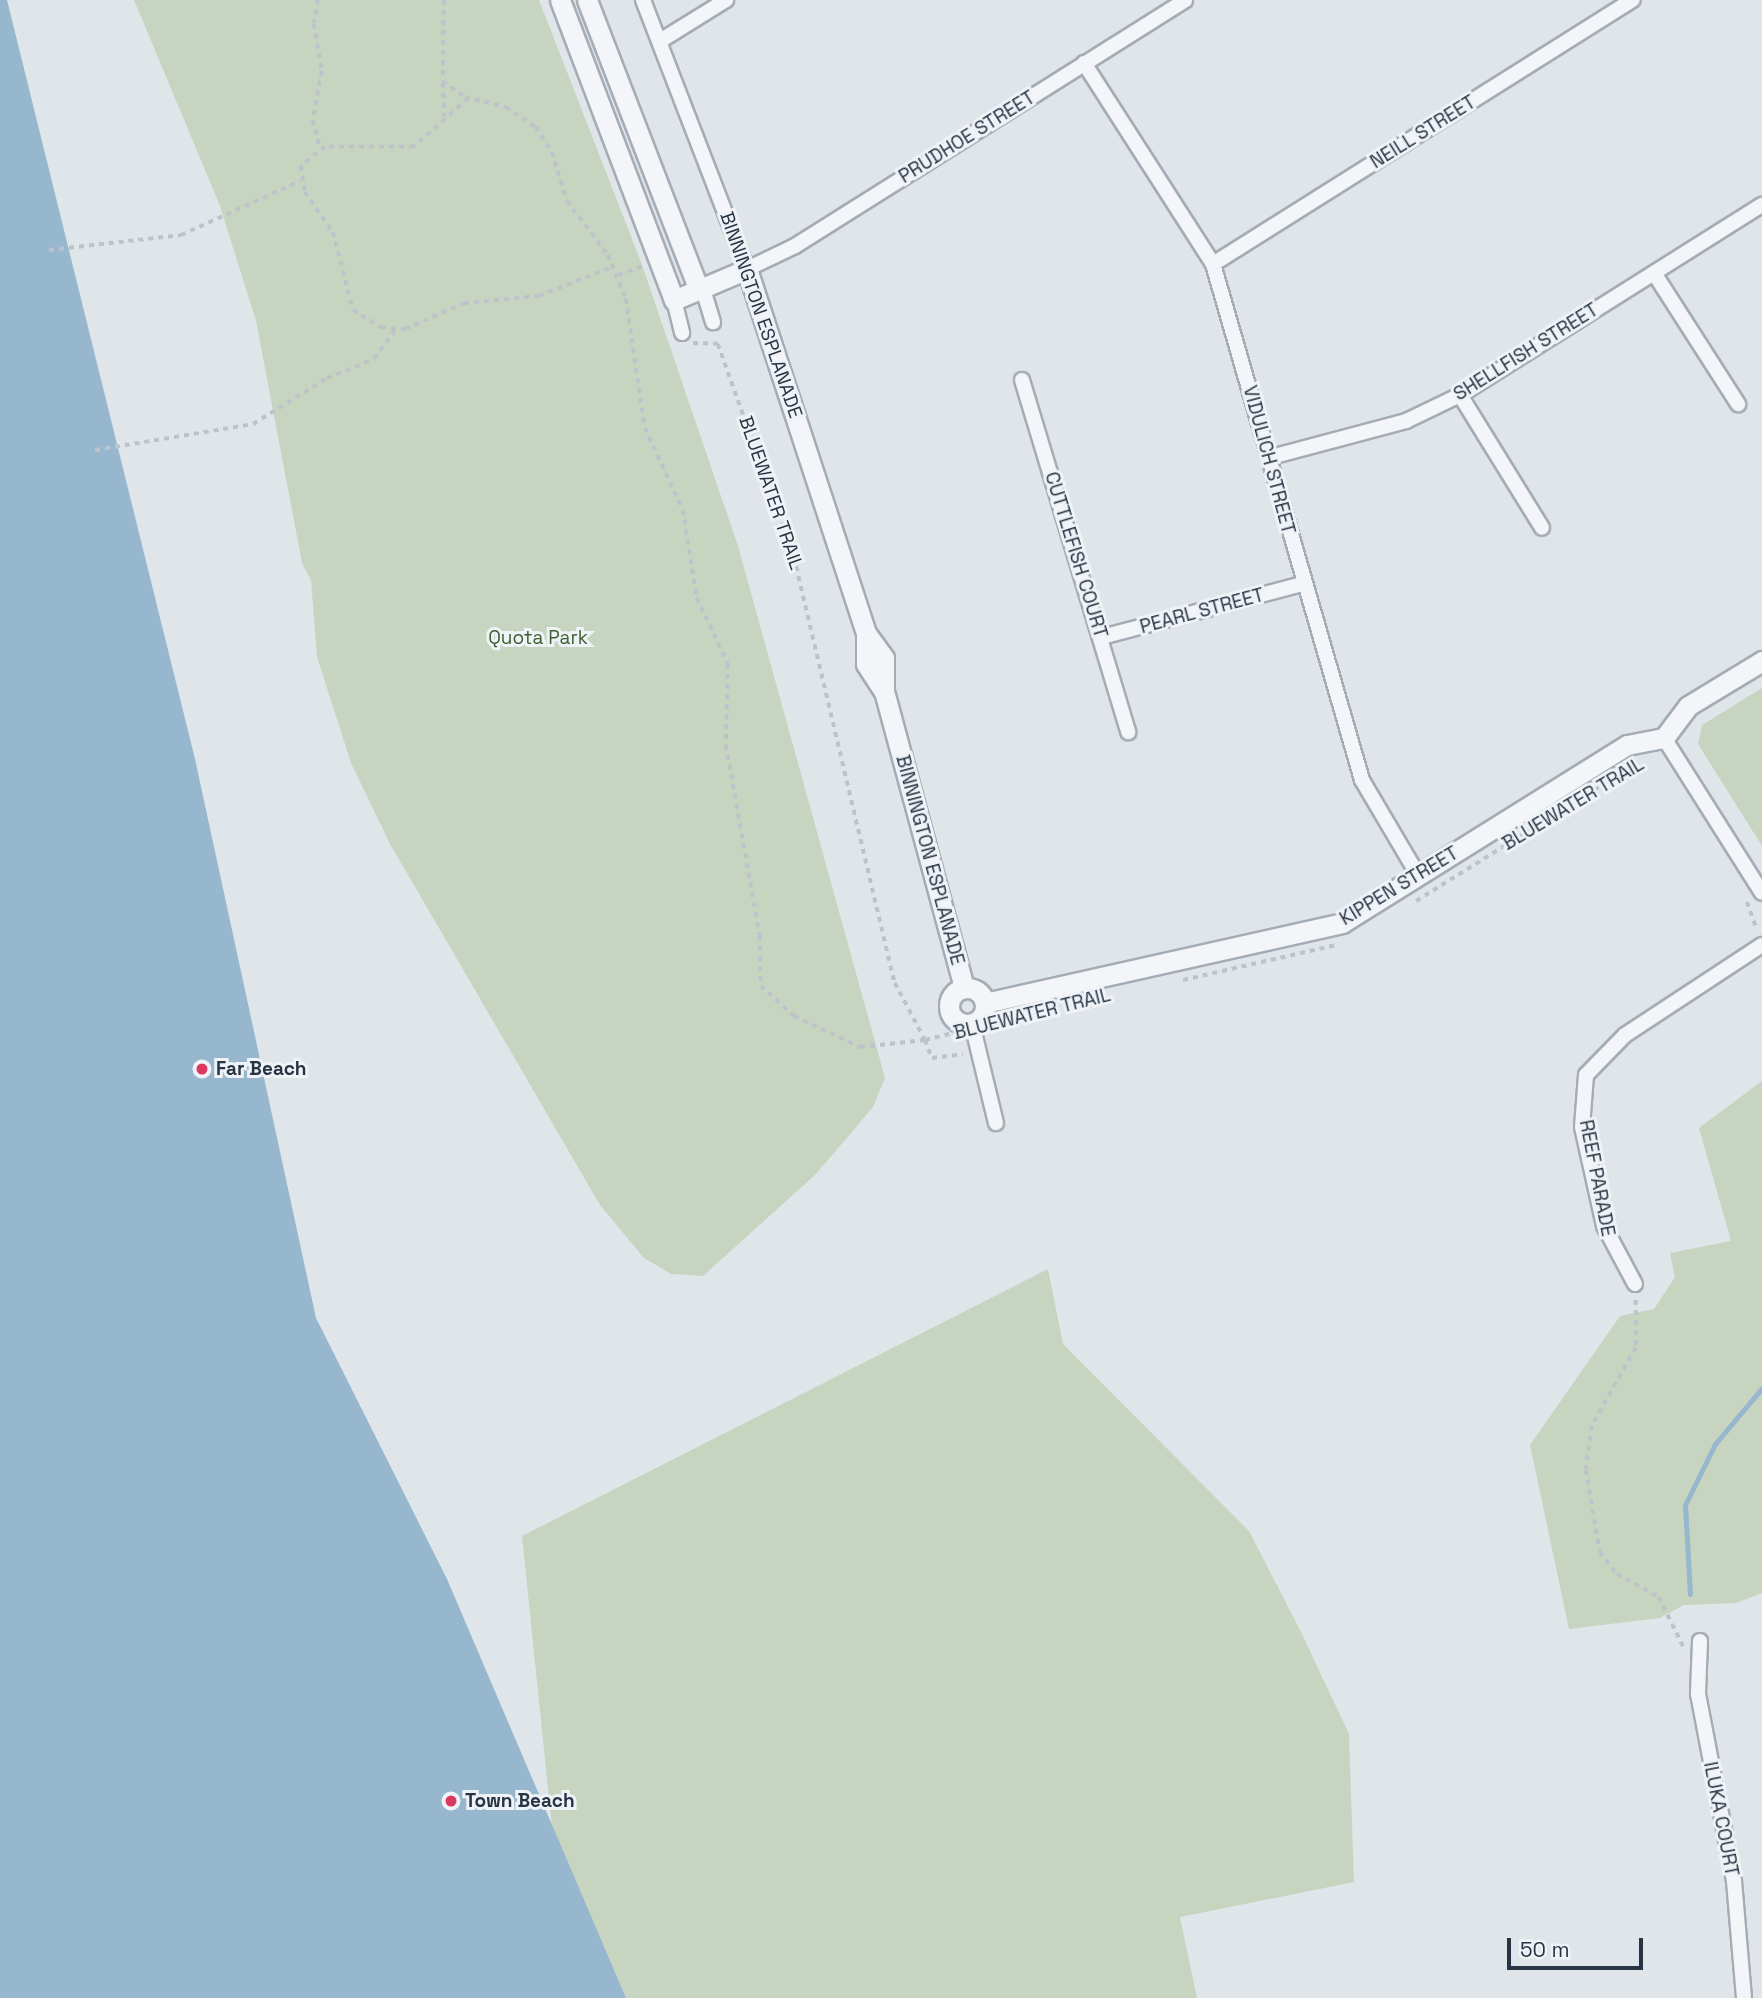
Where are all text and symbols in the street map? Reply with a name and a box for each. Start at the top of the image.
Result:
street label: PRUDHOE STREET [895,86,1039,188]
street label: NEILL STREET [1366,90,1480,174]
street label: BINNINGTON ESPLANADE [715,209,807,421]
street label: SHELLFISH STREET [1449,298,1603,406]
street label: VIDULICH STREET [1238,383,1300,537]
street label: BLUEWATER TRAIL [734,413,808,573]
street label: CUTTLEFISH COURT [1040,469,1112,641]
street label: PEARL STREET [1137,583,1267,639]
park label: Quota Park [488,627,588,649]
street label: BINNINGTON ESPLANADE [891,752,969,968]
street label: BLUEWATER TRAIL [1498,753,1648,855]
street label: KIPPEN STREET [1336,842,1462,930]
street label: BLUEWATER TRAIL [951,983,1113,1045]
place label: Far Beach [216,1058,307,1080]
marker: Far Beach [194,1061,210,1077]
street label: REEF PARADE [1575,1118,1619,1238]
street label: ILUKA COURT [1699,1760,1743,1878]
place label: Town Beach [465,1790,575,1812]
marker: Town Beach [443,1793,459,1809]
scale bar [1510,1924,1646,1968]
text: 50 m [1520,1936,1570,1963]

